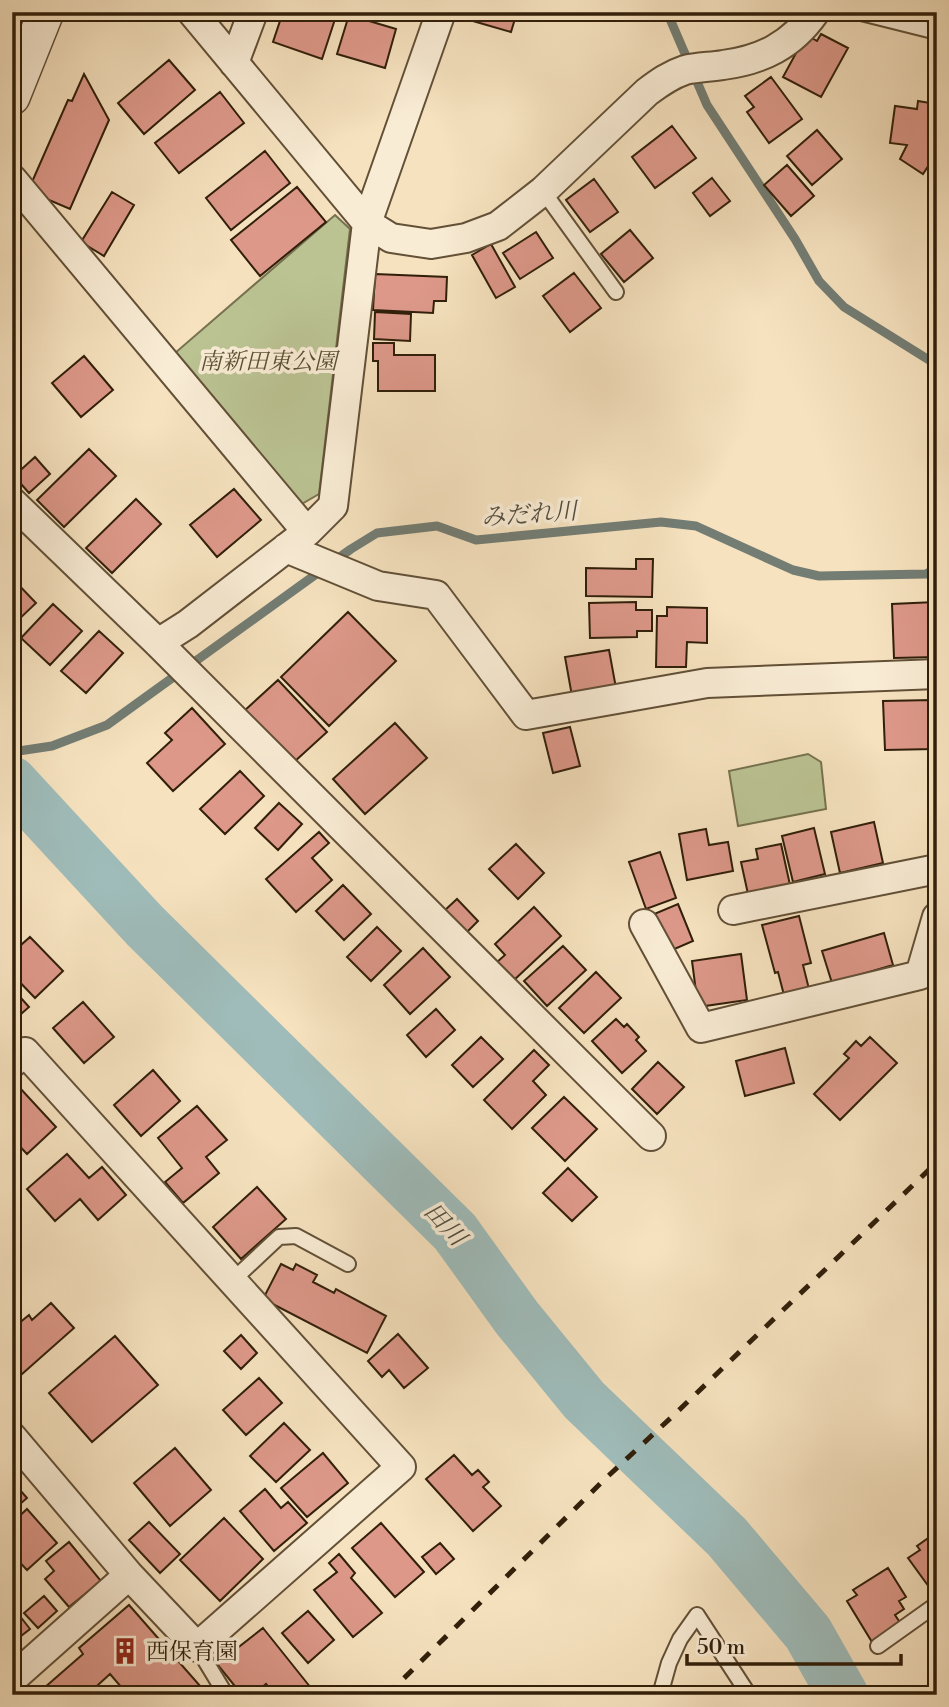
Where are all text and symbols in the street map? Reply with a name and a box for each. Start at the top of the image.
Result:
park label: 南新田東公園 [199,348,341,376]
water label: みだれ川 [480,496,581,533]
water label: 田川 [417,1197,474,1255]
scale bar [687,1623,900,1667]
text: 50 m [697,1635,745,1661]
building icon: 西保育園 [110,1636,140,1666]
place label: 西保育園 [146,1638,238,1666]

